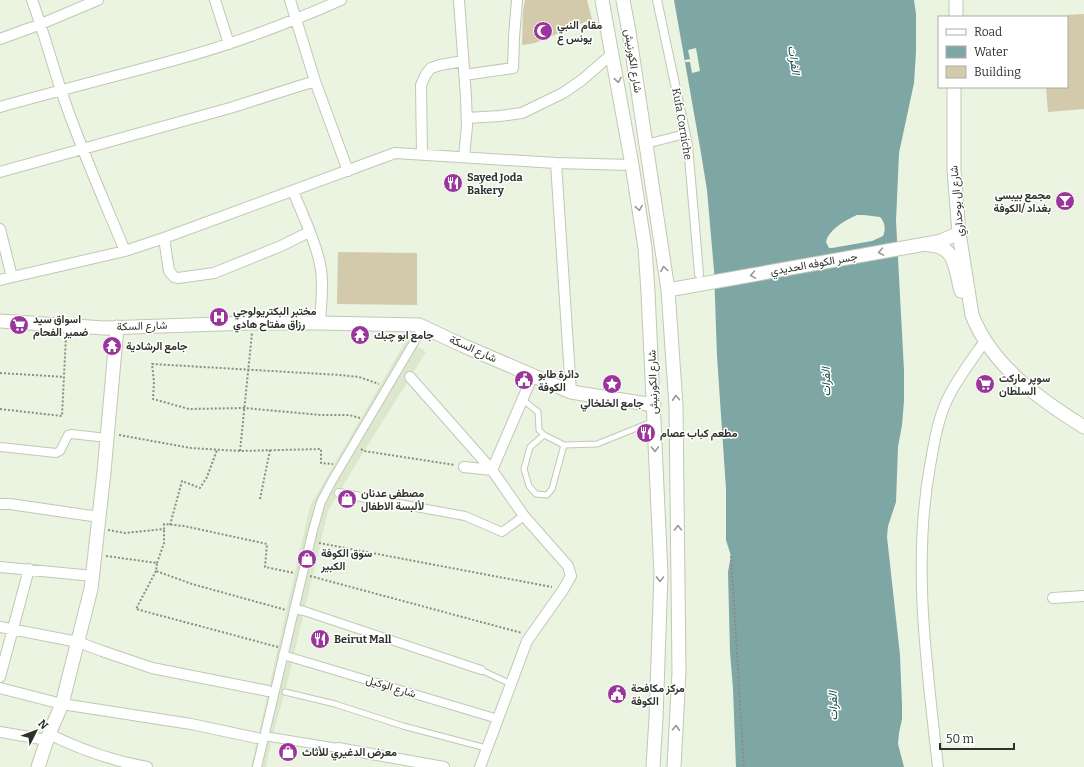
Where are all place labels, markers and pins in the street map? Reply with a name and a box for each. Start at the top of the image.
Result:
place label: مقام النبي يونس ع [557,19,602,46]
mosque icon: مقام النبي يونس ع [532,20,554,42]
place label: Sayed Joda Bakery [467,171,523,197]
restaurant icon: Sayed Joda Bakery [442,172,464,194]
place label: مجمع بيبسى بغداد /الكوفة [994,189,1051,215]
bar icon: مجمع بيبسى بغداد /الكوفة [1054,190,1076,212]
place label: مختبر البكتريولوجي رزاق مفتاح هادي [233,305,317,333]
hospital icon: مختبر البكتريولوجي رزاق مفتاح هادي [208,306,230,328]
place label: اسواق سيد ضمير الفحام [33,313,88,340]
supermarket icon: اسواق سيد ضمير الفحام [8,314,30,336]
temple icon: جامع ابو چبك [349,324,371,346]
place label: جامع ابو چبك [374,329,434,343]
temple icon: جامع الرشادية [101,335,123,357]
place label: جامع الرشادية [126,340,188,354]
place label: دائرة طابو الكوفة [538,368,580,394]
public building icon: دائرة طابو الكوفة [513,369,535,391]
place label: سوپر ماركت السلطان [999,372,1050,398]
place icon: جامع الخلخالي [601,373,623,395]
supermarket icon: سوپر ماركت السلطان [974,373,996,395]
place label: جامع الخلخالي [580,397,644,412]
restaurant icon: مطعم كباب عصام [635,422,657,444]
place label: مطعم كباب عصام [660,427,738,441]
place label: مصطفى عدنان لألبسة الاطفال [361,487,424,513]
shop icon: مصطفى عدنان لألبسة الاطفال [336,488,358,510]
place label: سوق الكوفة الكبير [320,547,373,573]
shop icon: سوق الكوفة الكبير [296,548,318,570]
restaurant icon: Beirut Mall [309,628,331,650]
place label: Beirut Mall [334,633,392,646]
place label: مركز مكافحة الكوفة [631,682,685,708]
public building icon: مركز مكافحة الكوفة [606,683,628,705]
shop icon: معرض الدغيري للأثاث [277,741,299,763]
place label: معرض الدغيري للأثاث [302,746,397,761]

